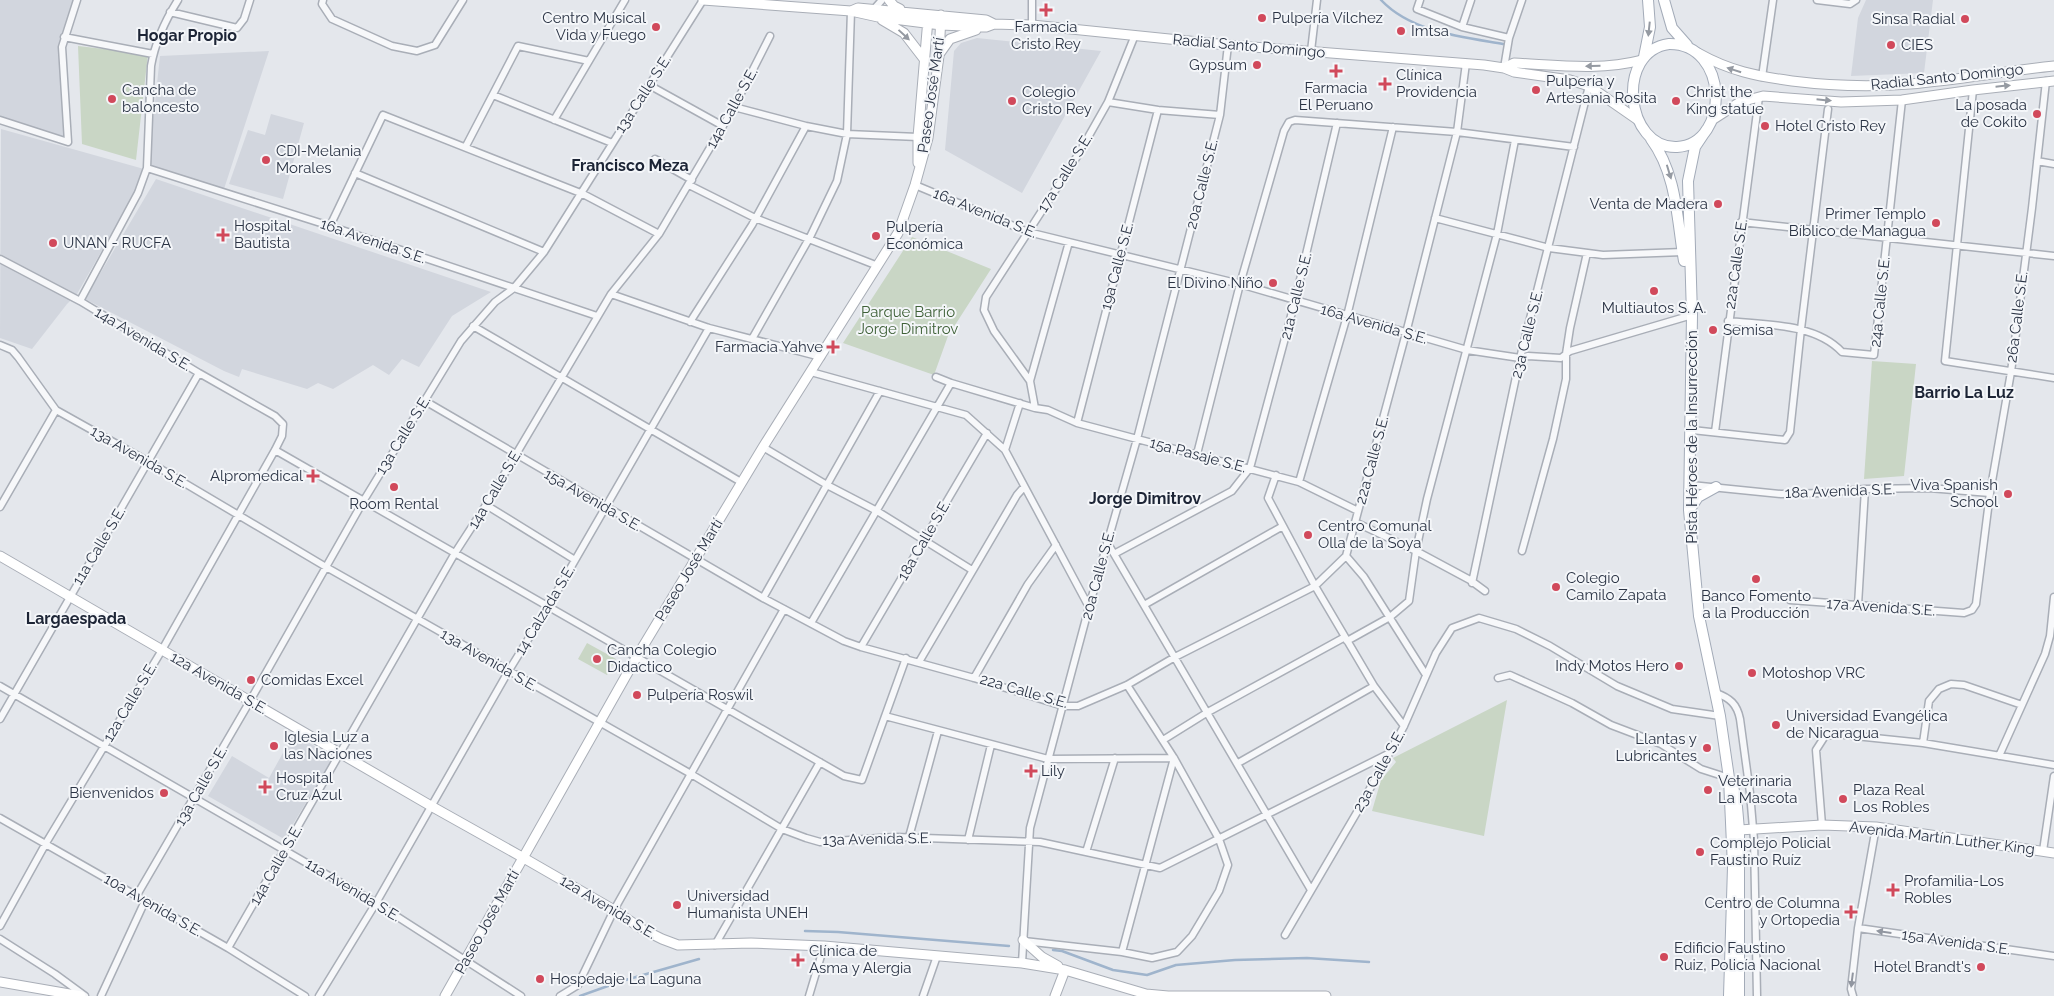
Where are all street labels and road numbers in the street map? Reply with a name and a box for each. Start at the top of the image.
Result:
street label: Radial Santo Domingo [1172,30,1326,62]
street label: Paseo José Martí [914,35,948,154]
street label: 13a Calle S.E. [611,52,675,136]
street label: Radial Santo Domingo [1870,60,2024,94]
street label: 14a Calle S.E. [702,64,762,152]
street label: 17a Calle S.E. [1034,130,1096,216]
street label: 20a Calle S.E. [1182,137,1222,231]
street label: 16a Avenida S.E. [930,184,1040,242]
street label: 16a Avenida S.E. [318,215,428,267]
street label: 22a Calle S.E. [1721,218,1751,310]
street label: 19a Calle S.E. [1097,220,1137,312]
street label: 21a Calle S.E. [1276,250,1316,342]
street label: 24a Calle S.E. [1866,256,1894,348]
street label: 26a Calle S.E. [2002,270,2032,364]
street label: 23a Calle S.E. [1507,288,1547,380]
street label: 16a Avenida S.E. [1318,300,1430,348]
street label: 14a Avenida S.E. [91,303,195,375]
street label: Pista Héroes de la Insurrección [1683,330,1701,544]
street label: 13a Calle S.E. [372,392,434,478]
street label: 22a Calle S.E. [1352,414,1392,506]
street label: 13a Avenida S.E. [87,422,191,492]
street label: 15a Pasaje S.E. [1148,433,1248,477]
street label: 14a Calle S.E. [464,446,526,532]
street label: 15a Avenida S.E. [541,465,645,535]
street label: 18a Avenida S.E. [1785,480,1895,502]
street label: 18a Calle S.E. [894,496,954,584]
street label: 11a Calle S.E. [69,504,129,588]
street label: Paseo José Martí [651,515,727,625]
street label: 20a Calle S.E. [1077,528,1119,622]
street label: 14 Calzada S.E. [511,562,579,658]
street label: 17a Avenida S.E. [1826,594,1936,620]
street label: 13a Avenida S.E. [437,625,541,695]
street label: 12a Avenida S.E. [167,648,271,718]
street label: 12a Calle S.E. [99,659,161,745]
street label: 22a Calle S.E. [978,670,1070,712]
street label: 23a Calle S.E. [1349,727,1409,815]
street label: 13a Calle S.E. [171,743,231,829]
street label: Avenida Martín Luther King [1848,818,2036,858]
street label: 14a Calle S.E. [246,822,306,908]
street label: 13a Avenida S.E. [822,829,932,849]
street label: 11a Avenida S.E. [302,855,404,925]
street label: Paseo José Martí [451,866,523,977]
street label: 10a Avenida S.E. [101,870,205,940]
street label: 12a Avenida S.E. [557,871,659,943]
street label: 15a Avenida S.E. [1900,925,2012,959]

